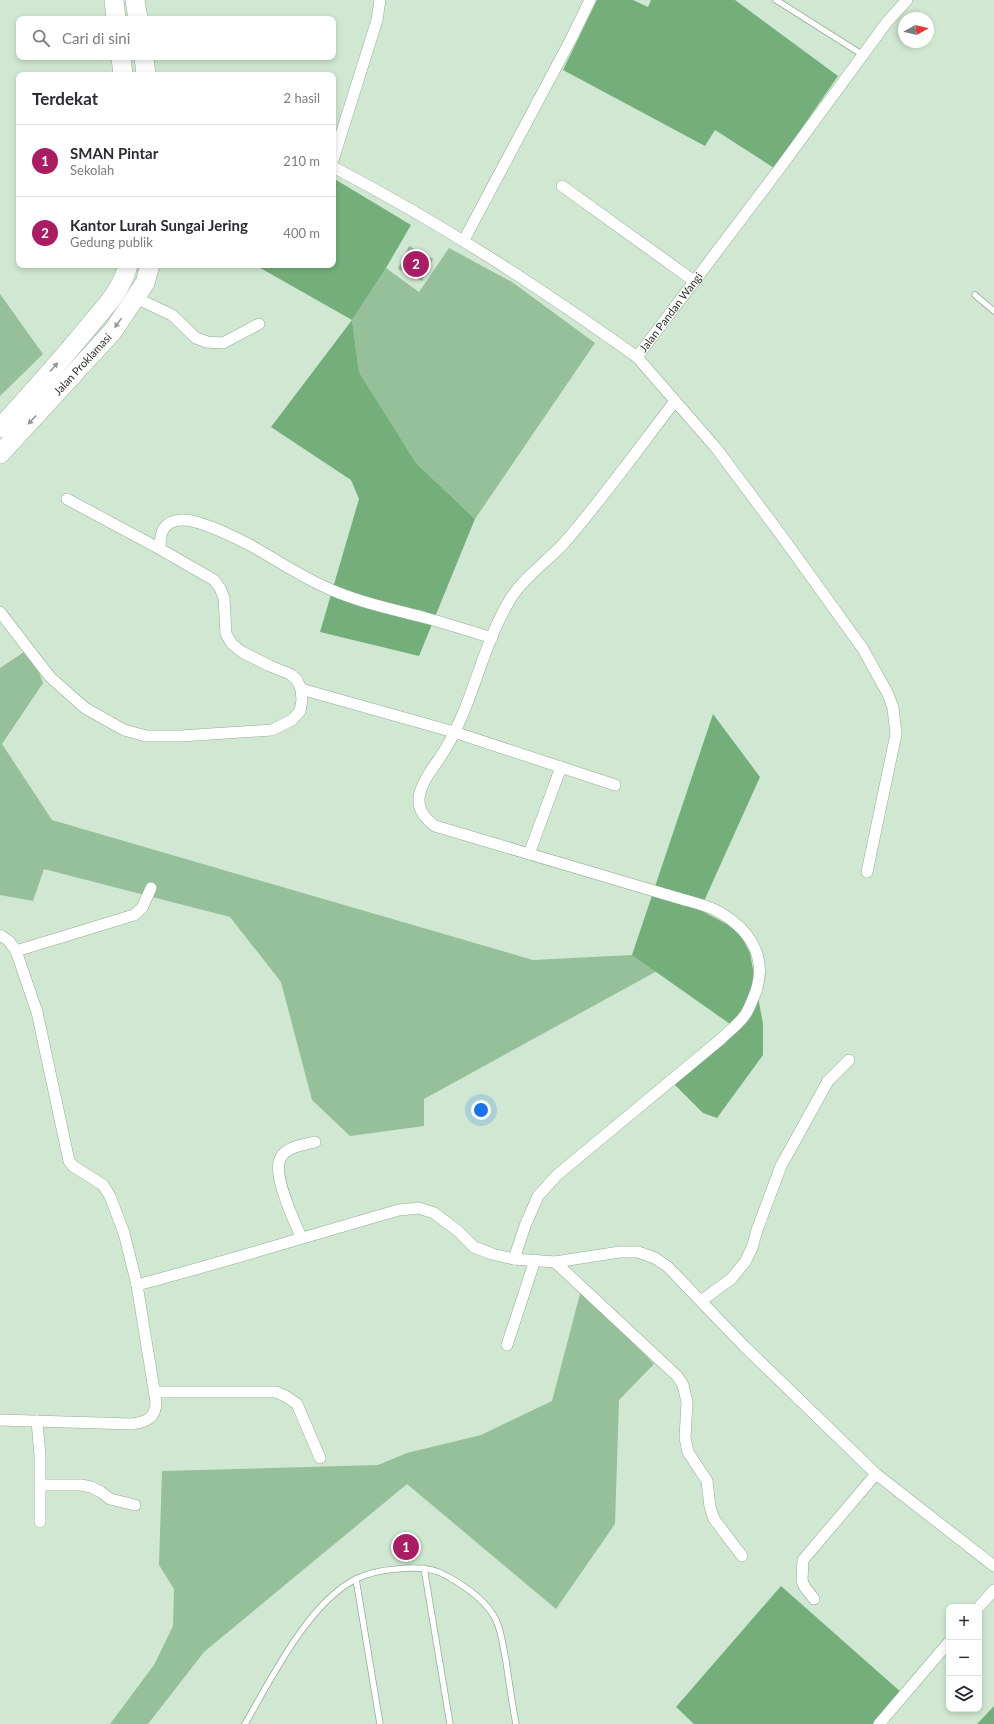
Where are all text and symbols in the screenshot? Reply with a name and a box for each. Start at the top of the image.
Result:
north arrow [898,12,934,48]
search box [16,16,336,60]
icon: search [30,27,52,49]
text: Cari di sini [62,29,130,47]
text: Terdekat [32,88,98,109]
text: 2 hasil [284,90,320,106]
text: SMAN Pintar [70,144,158,162]
text: 1 [41,153,49,169]
text: 210 m [283,153,320,169]
text: Sekolah [70,162,114,178]
text: Kantor Lurah Sungai Jering [70,216,248,234]
text: 2 [41,225,49,241]
text: 400 m [283,225,320,241]
text: Gedung publik [70,234,153,250]
pin: 2 [403,249,429,279]
street label: Jalan Pandan Wangi [636,269,705,354]
one-way arrow [114,318,122,328]
street label: Jalan Proklamasi [51,330,114,397]
one-way arrow [50,362,59,373]
one-way arrow [27,415,36,425]
your location [471,1100,491,1120]
pin: 1 [393,1532,419,1562]
map controls [946,1604,982,1712]
button: + [946,1604,982,1640]
button: − [946,1640,982,1676]
button: layers [946,1676,982,1712]

